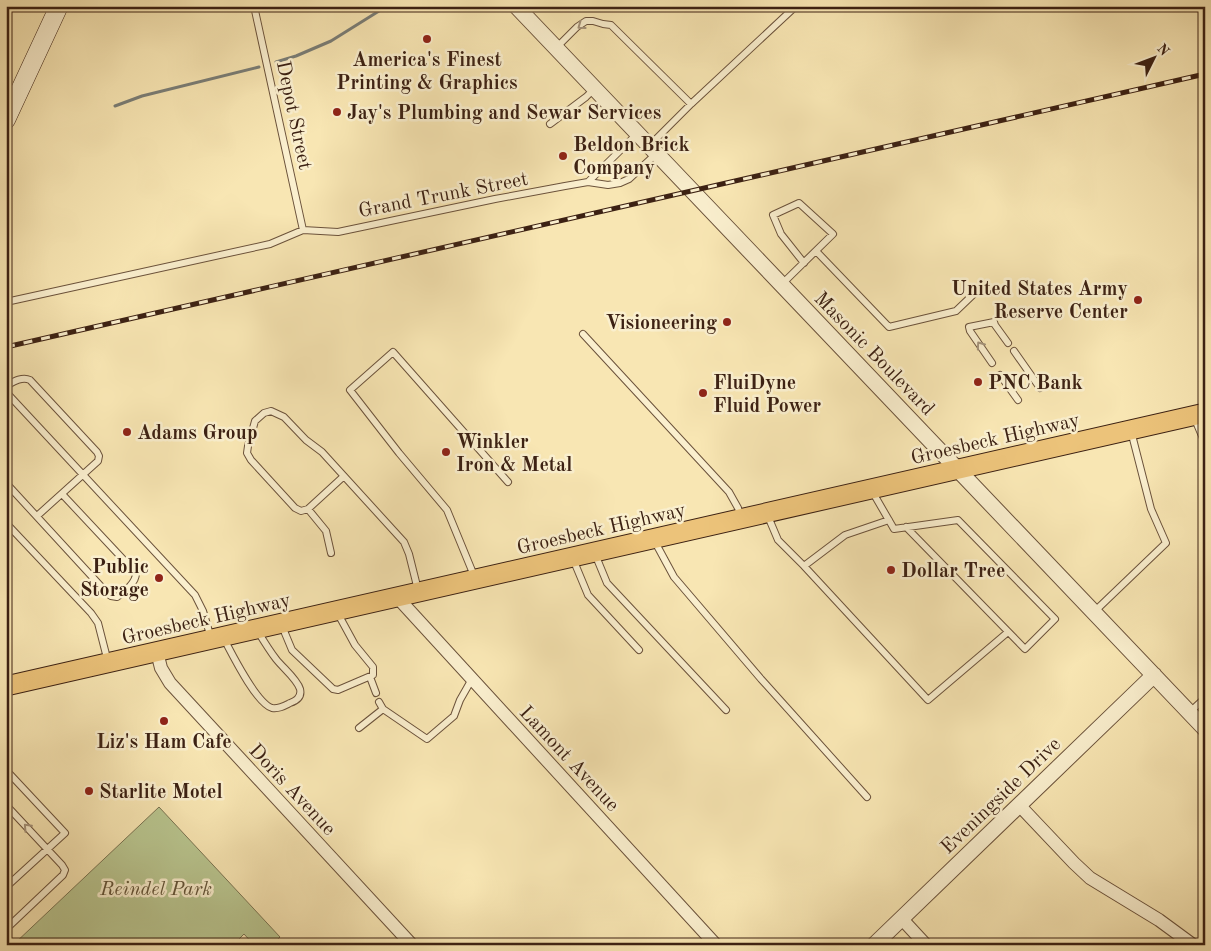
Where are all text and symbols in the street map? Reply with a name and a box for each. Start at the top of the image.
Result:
one-way arrow [577,20,586,29]
north arrow [1128,32,1178,82]
marker: America's Finest Printing & Graphics [421,33,433,45]
text: N [1154,41,1172,59]
place label: America's Finest Printing & Graphics [336,51,518,94]
street label: Depot Street [272,59,314,172]
place label: Jay's Plumbing and Sewar Services [347,104,661,124]
marker: Jay's Plumbing and Sewar Services [331,106,343,118]
place label: Beldon Brick Company [573,136,690,179]
marker: Beldon Brick Company [557,150,569,162]
street label: Grand Trunk Street [357,170,530,222]
place label: United States Army Reserve Center [951,280,1128,323]
street label: Masonic Boulevard [810,289,937,420]
marker: United States Army Reserve Center [1132,294,1144,306]
place label: Visioneering [606,314,717,334]
marker: Visioneering [721,316,733,328]
one-way arrow [977,342,986,351]
place label: FluiDyne Fluid Power [713,374,821,417]
place label: PNC Bank [988,374,1083,394]
marker: PNC Bank [972,376,984,388]
marker: FluiDyne Fluid Power [697,387,709,399]
street label: Groesbeck Highway [909,411,1082,469]
place label: Adams Group [137,424,258,444]
marker: Adams Group [121,426,133,438]
place label: Winkler Iron & Metal [456,433,572,476]
marker: Winkler Iron & Metal [440,446,452,458]
street label: Groesbeck Highway [515,501,688,559]
place label: Public Storage [80,558,149,601]
place label: Dollar Tree [901,562,1005,582]
marker: Dollar Tree [885,564,897,576]
marker: Public Storage [153,572,165,584]
street label: Groesbeck Highway [120,591,293,649]
street label: Lamont Avenue [515,703,622,816]
marker: Liz's Ham Cafe [158,715,170,727]
place label: Liz's Ham Cafe [96,733,232,753]
street label: Eveningside Drive [938,734,1065,858]
street label: Doris Avenue [244,741,339,840]
place label: Starlite Motel [99,783,223,803]
marker: Starlite Motel [83,785,95,797]
one-way arrow [24,824,33,833]
park label: Reindel Park [99,880,212,900]

